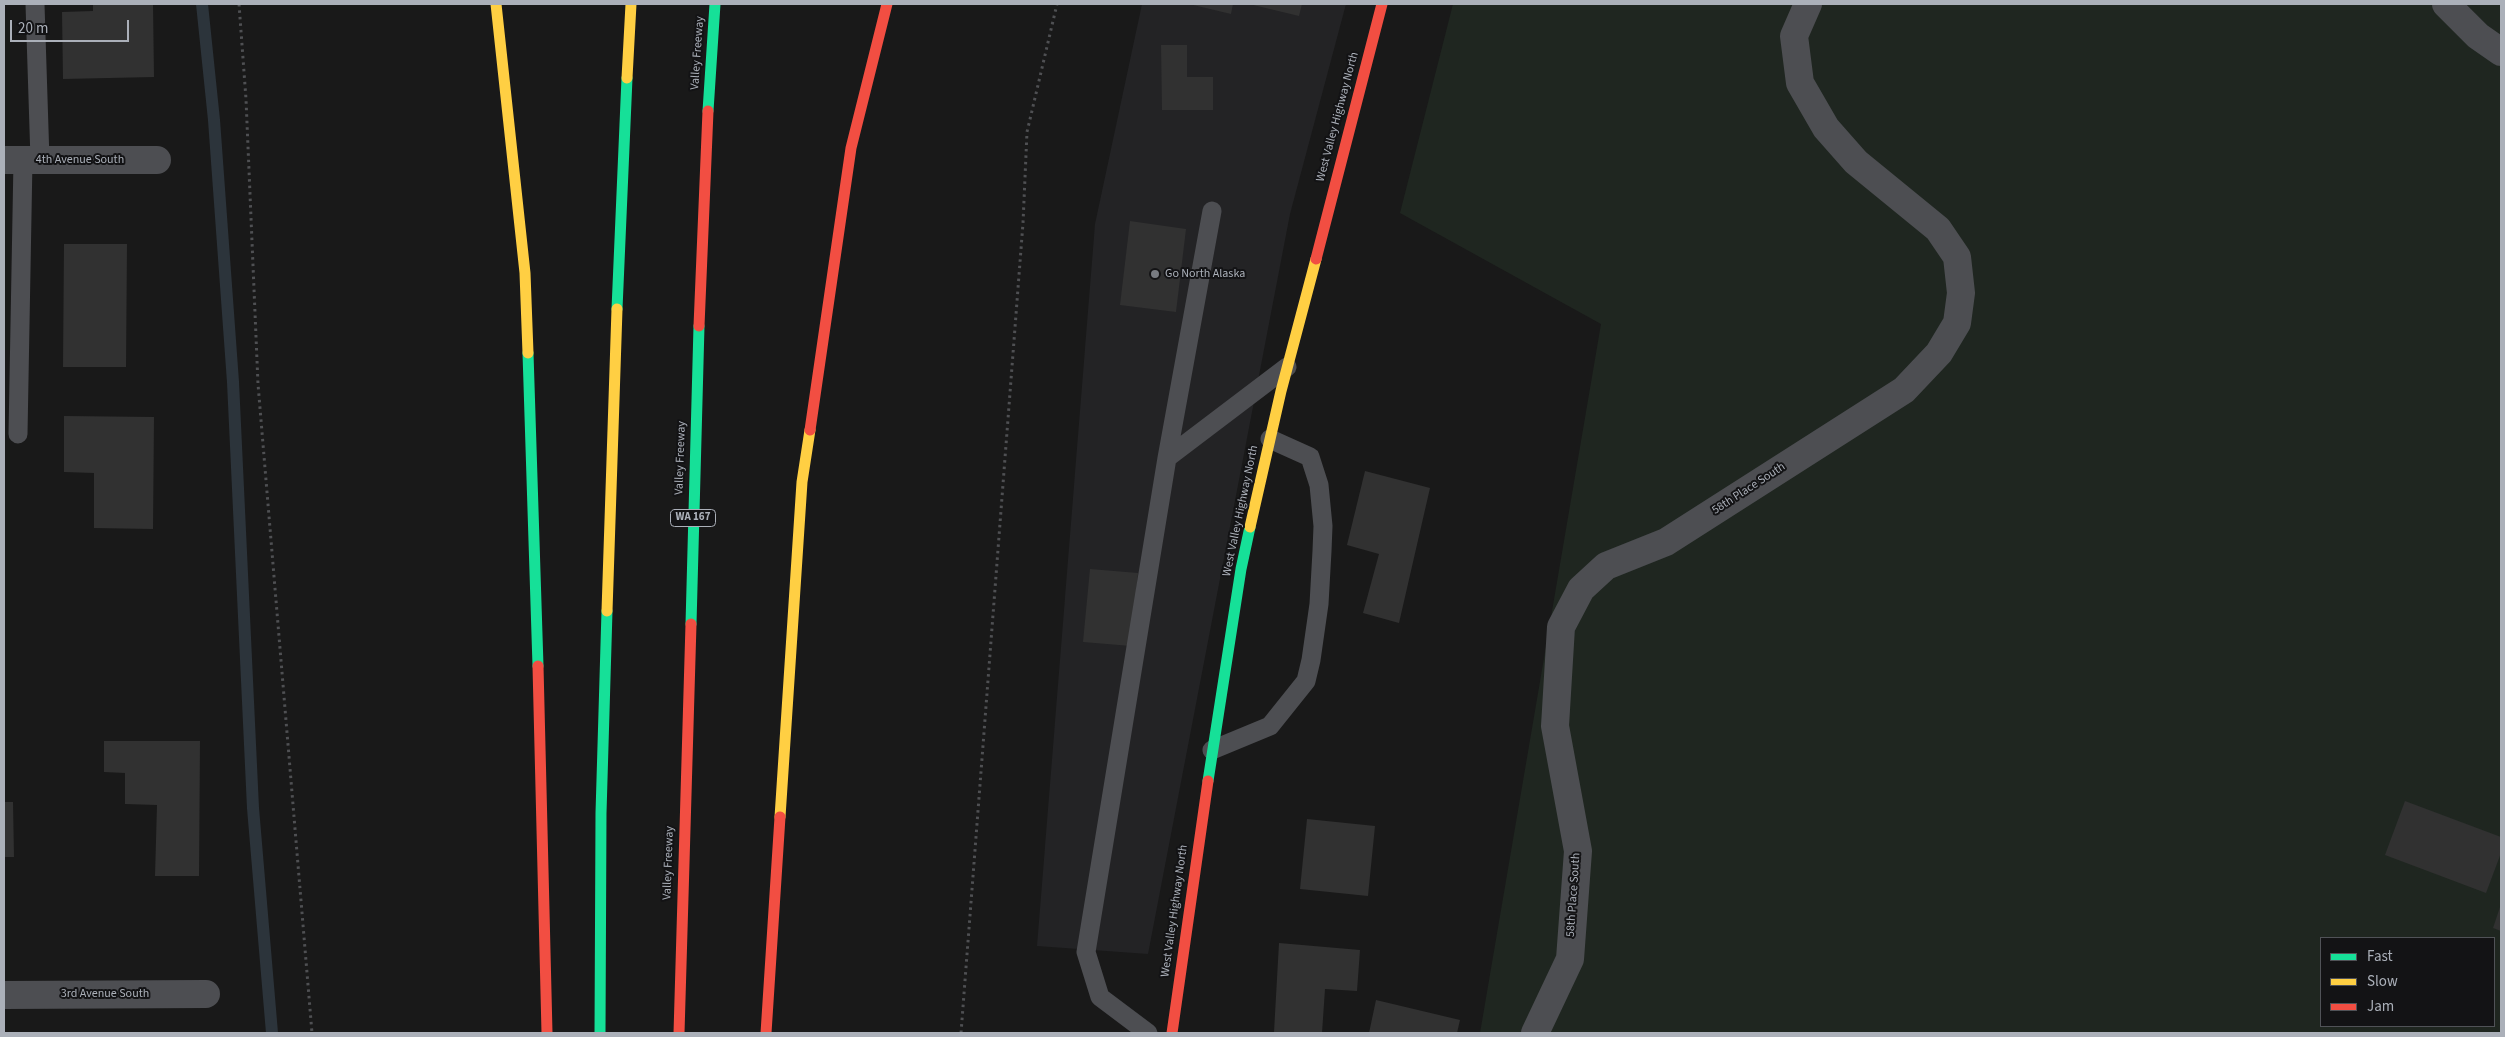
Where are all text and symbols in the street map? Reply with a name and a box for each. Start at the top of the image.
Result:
scale bar [12,10,131,42]
street label: Valley Freeway [688,16,708,90]
text: 20 m [18,18,48,39]
street label: West Valley Highway North [1314,51,1362,183]
street label: 4th Avenue South [36,153,124,167]
place label: Go North Alaska [1165,267,1245,281]
marker: Go North Alaska [1149,268,1161,280]
street label: Valley Freeway [673,421,689,495]
street label: West Valley Highway North [1220,444,1262,578]
street label: 58th Place South [1710,460,1788,518]
road number: WA 167 [670,509,716,526]
street label: Valley Freeway [661,826,677,900]
street label: West Valley Highway North [1159,844,1191,978]
street label: 58th Place South [1564,852,1584,938]
legend [2320,937,2495,1027]
text: Fast [2367,946,2393,967]
text: Slow [2367,971,2398,992]
street label: 3rd Avenue South [61,987,149,1001]
text: Jam [2367,996,2394,1017]

